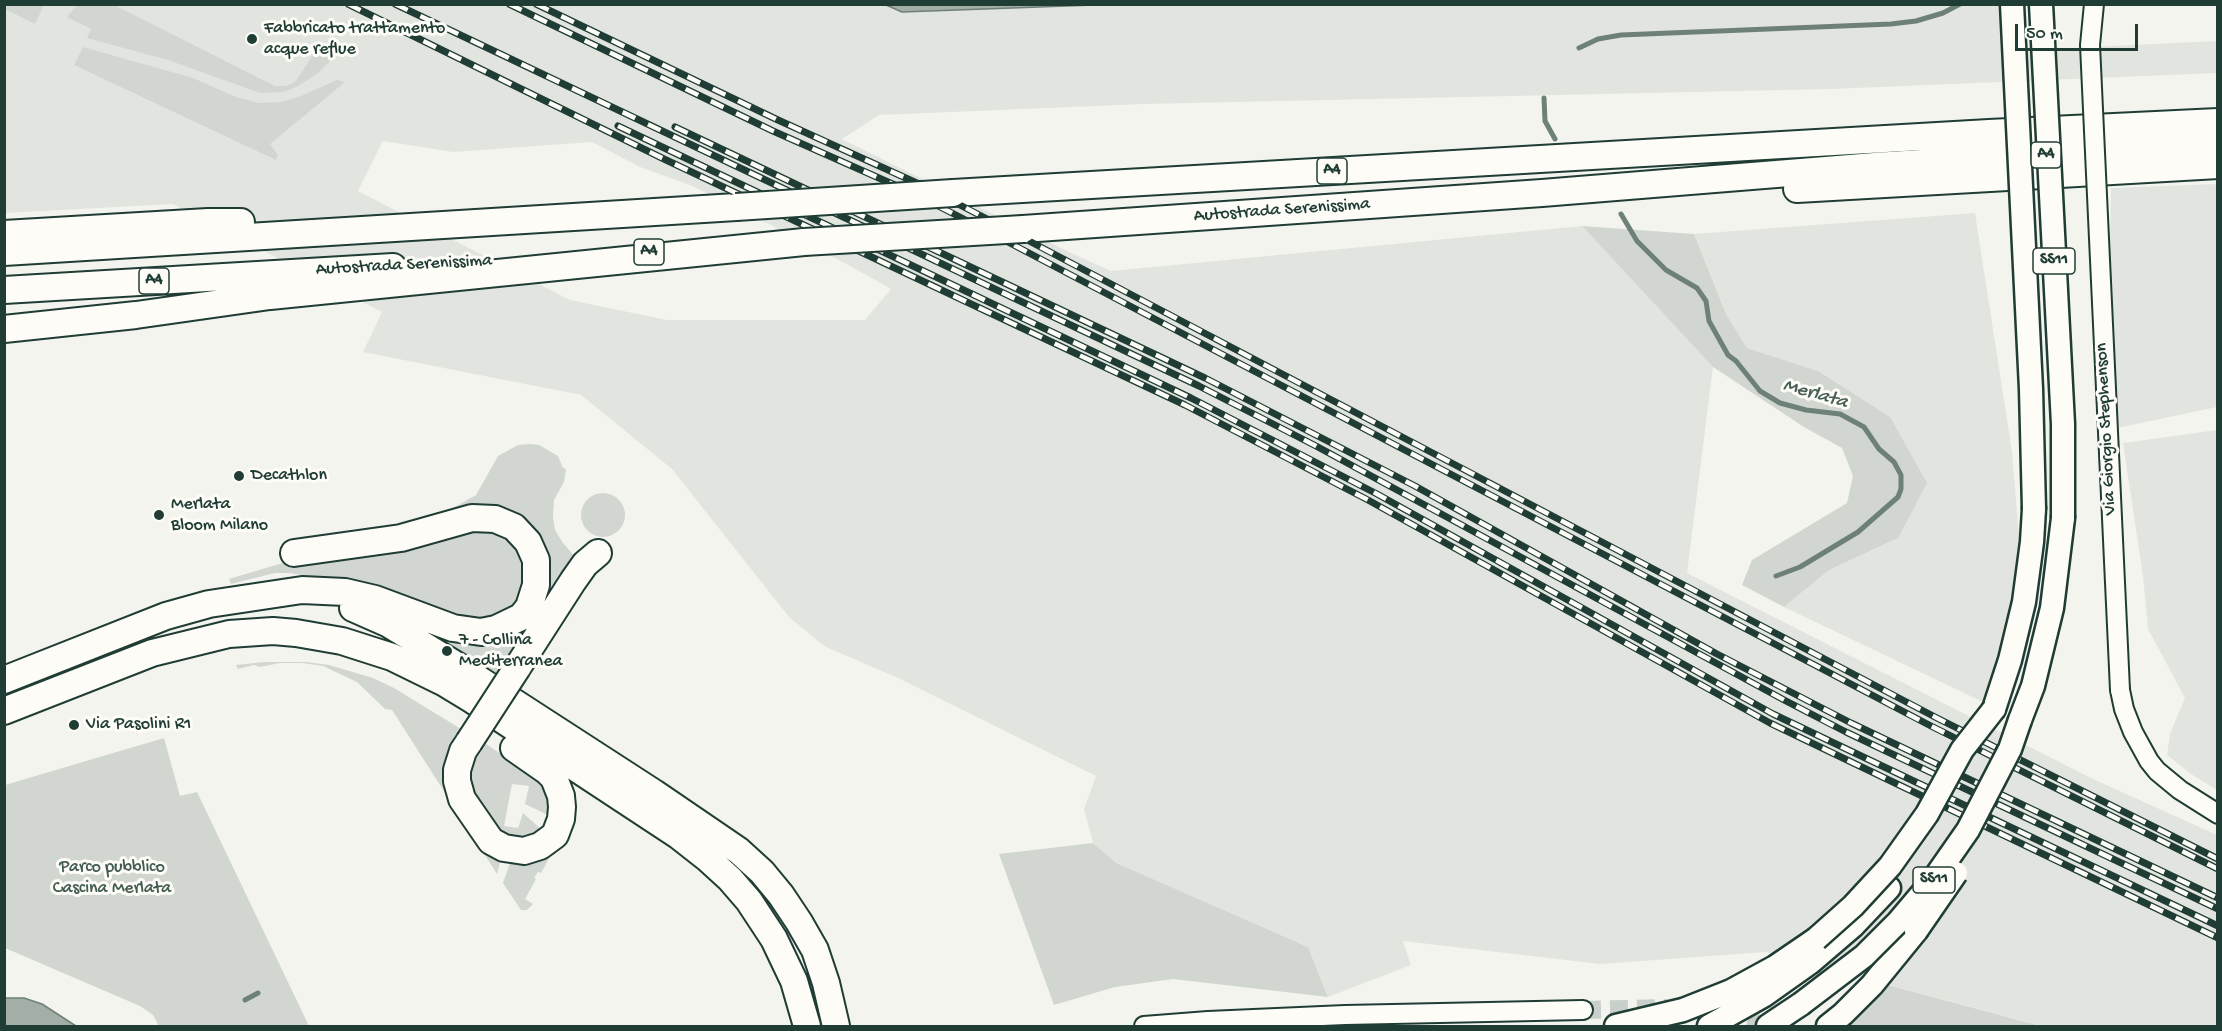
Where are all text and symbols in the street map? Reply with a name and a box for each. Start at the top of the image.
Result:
scale bar [2018,12,2141,50]
place label: Fabbricato trattamento acque reflue [264,18,445,60]
text: 50 m [2026,24,2063,45]
marker: Fabbricato trattamento acque reflue [245,32,259,46]
road number: A4 [2031,142,2061,168]
road number: A4 [1317,158,1347,184]
street label: Autostrada Serenissima [1193,194,1371,228]
road number: A4 [634,239,664,265]
road number: SS11 [2033,248,2075,274]
street label: Autostrada Serenissima [315,251,493,281]
road number: A4 [139,268,169,294]
street label: Via Giorgio Stephenson [2092,342,2122,516]
water label: Merlata [1780,374,1850,416]
place label: Decathlon [251,465,327,487]
marker: Decathlon [232,469,246,483]
place label: Merlata Bloom Milano [171,494,268,536]
marker: Merlata Bloom Milano [152,508,166,522]
place label: 7 - Collina Mediterranea [459,630,562,672]
marker: 7 - Collina Mediterranea [440,644,454,658]
place label: Via Pasolini R1 [86,714,191,736]
marker: Via Pasolini R1 [67,718,81,732]
park label: Parco pubblico Cascina Merlata [53,857,171,900]
road number: SS11 [1913,867,1955,893]

